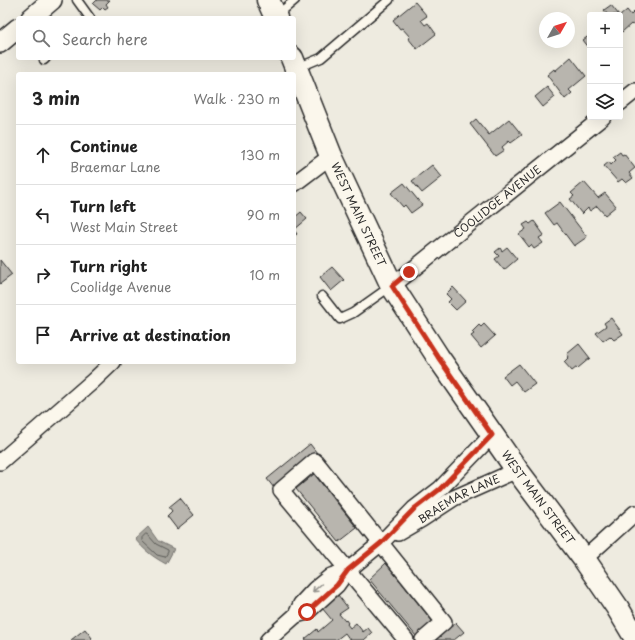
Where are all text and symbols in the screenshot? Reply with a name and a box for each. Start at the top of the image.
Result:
north arrow [539,12,575,48]
map controls [587,12,623,120]
button: + [587,12,623,48]
search box [16,16,296,60]
icon: search [30,27,52,49]
text: Search here [62,27,148,50]
button: − [587,48,623,84]
button: layers [587,84,623,120]
text: 3 min [32,85,80,111]
text: Walk · 230 m [193,89,280,108]
text: Continue [70,134,138,157]
icon: ahead [32,144,54,166]
text: 130 m [241,145,280,164]
text: Braemar Lane [70,157,161,176]
street label: WEST MAIN STREET [327,159,391,270]
street label: COOLIDGE AVENUE [449,161,545,242]
text: Turn left [70,194,136,217]
icon: left [32,204,54,226]
text: 90 m [247,205,280,224]
text: West Main Street [70,217,178,236]
text: Turn right [70,254,147,277]
route end [400,263,418,281]
icon: right [32,264,54,286]
text: 10 m [250,265,280,284]
text: Coolidge Avenue [70,277,171,296]
text: Arrive at destination [70,323,231,346]
icon: arrive [32,324,54,346]
street label: WEST MAIN STREET [498,447,579,548]
street label: BRAEMAR LANE [414,470,502,527]
one-way arrow [312,583,322,593]
route start [298,603,316,621]

